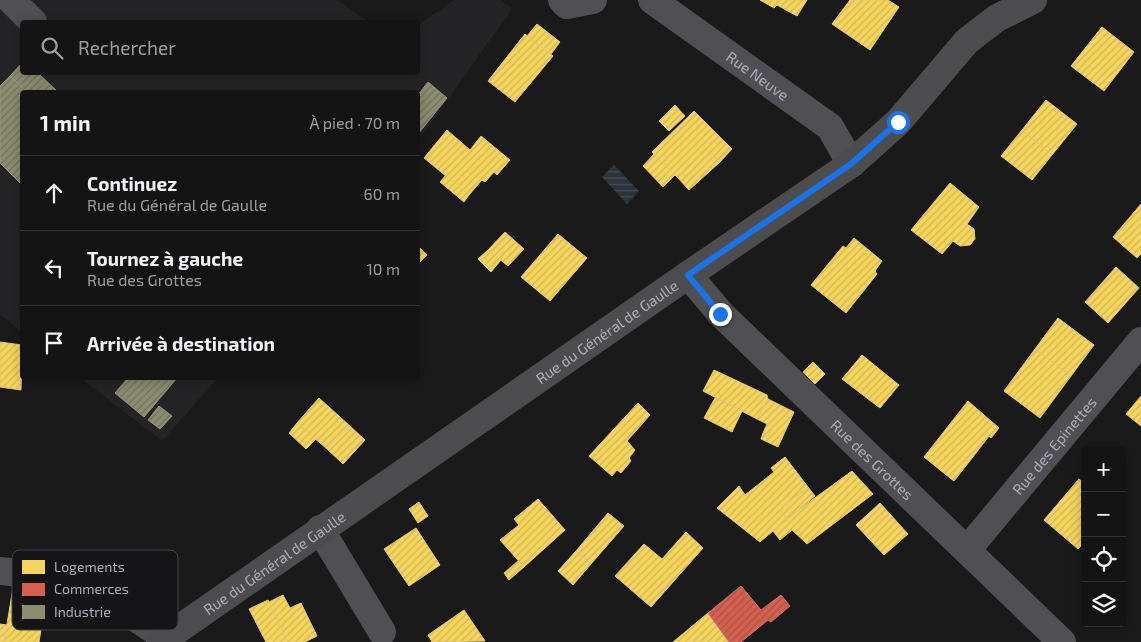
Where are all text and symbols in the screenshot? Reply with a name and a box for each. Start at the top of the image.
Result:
search box [20,20,420,75]
icon: search [38,34,66,62]
text: Rechercher [78,36,176,59]
street label: Rue Neuve [723,47,793,104]
text: 1 min [40,110,91,135]
route start [887,111,910,134]
text: À pied · 70 m [310,113,400,132]
text: Continuez [87,172,177,195]
icon: ahead [40,179,68,207]
text: 60 m [364,184,400,203]
text: Rue du Général de Gaulle [87,195,267,214]
text: Tournez à gauche [87,247,243,270]
icon: left [40,254,68,282]
text: 10 m [366,259,400,278]
text: Rue des Grottes [87,270,202,289]
street label: Rue du Général de Gaulle [532,276,681,387]
route end [709,303,732,326]
icon: arrive [40,329,68,357]
text: Arrivée à destination [87,332,275,355]
street label: Rue des Epinettes [1008,393,1100,498]
street label: Rue des Grottes [827,416,917,503]
map controls [1081,447,1126,627]
button: + [1081,447,1126,492]
button: − [1081,492,1126,537]
street label: Rue du Général de Gaulle [200,507,349,618]
button: locate [1081,537,1126,582]
legend [12,550,178,630]
text: Logements [54,558,125,575]
text: Commerces [54,580,129,597]
button: layers [1081,582,1126,627]
text: Industrie [54,603,111,620]

